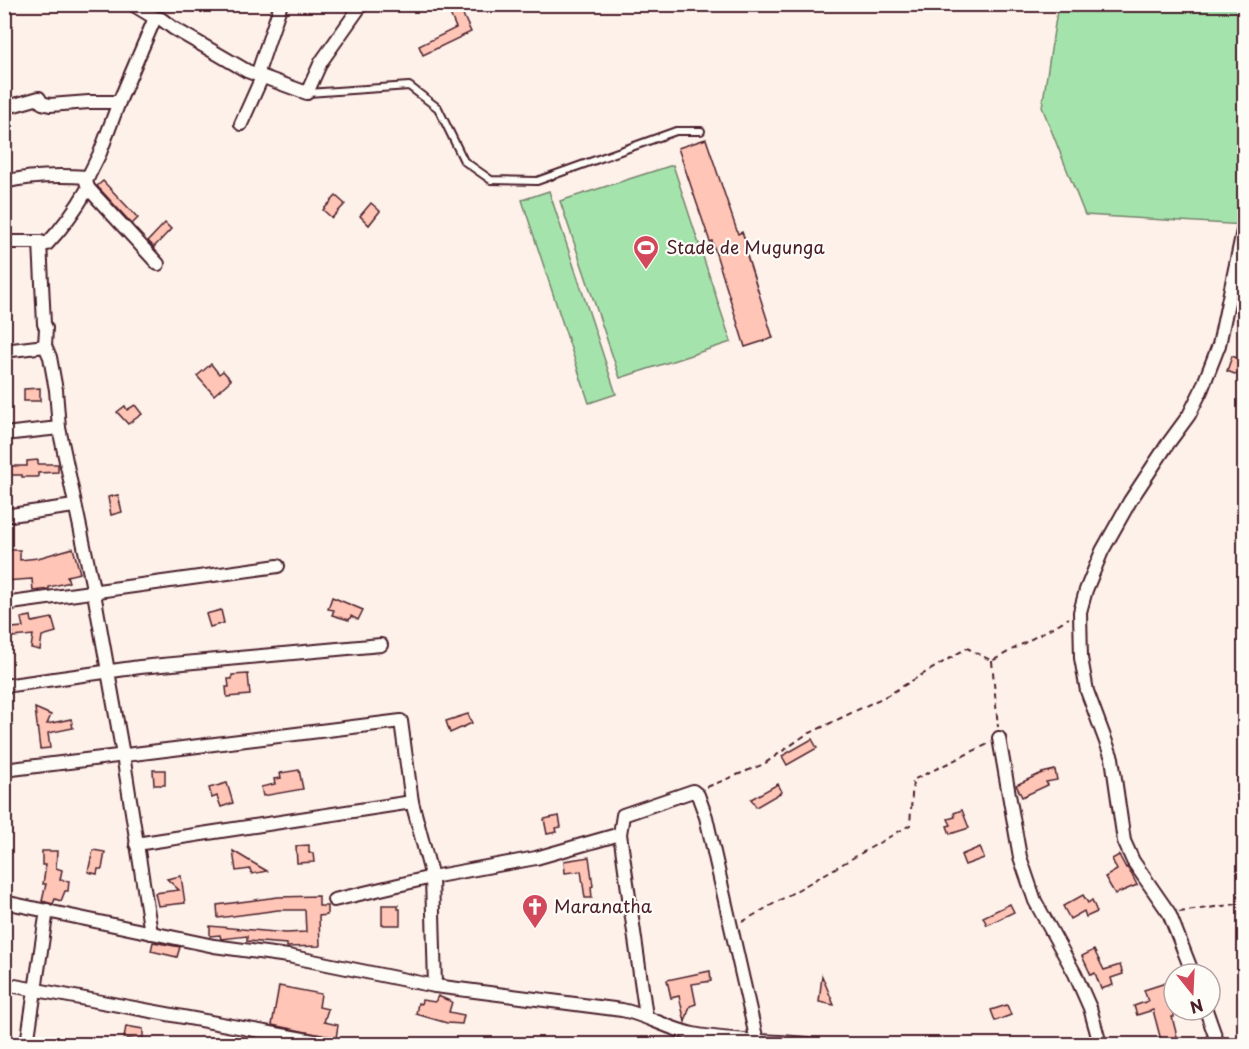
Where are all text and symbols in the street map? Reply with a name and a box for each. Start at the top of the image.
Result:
sports icon: Stade de Mugunga [631,233,661,271]
place label: Stade de Mugunga [666,233,825,260]
church icon: Maranatha [520,892,550,930]
place label: Maranatha [554,892,653,919]
north arrow [1162,962,1222,1022]
text: N [1187,994,1207,1021]

